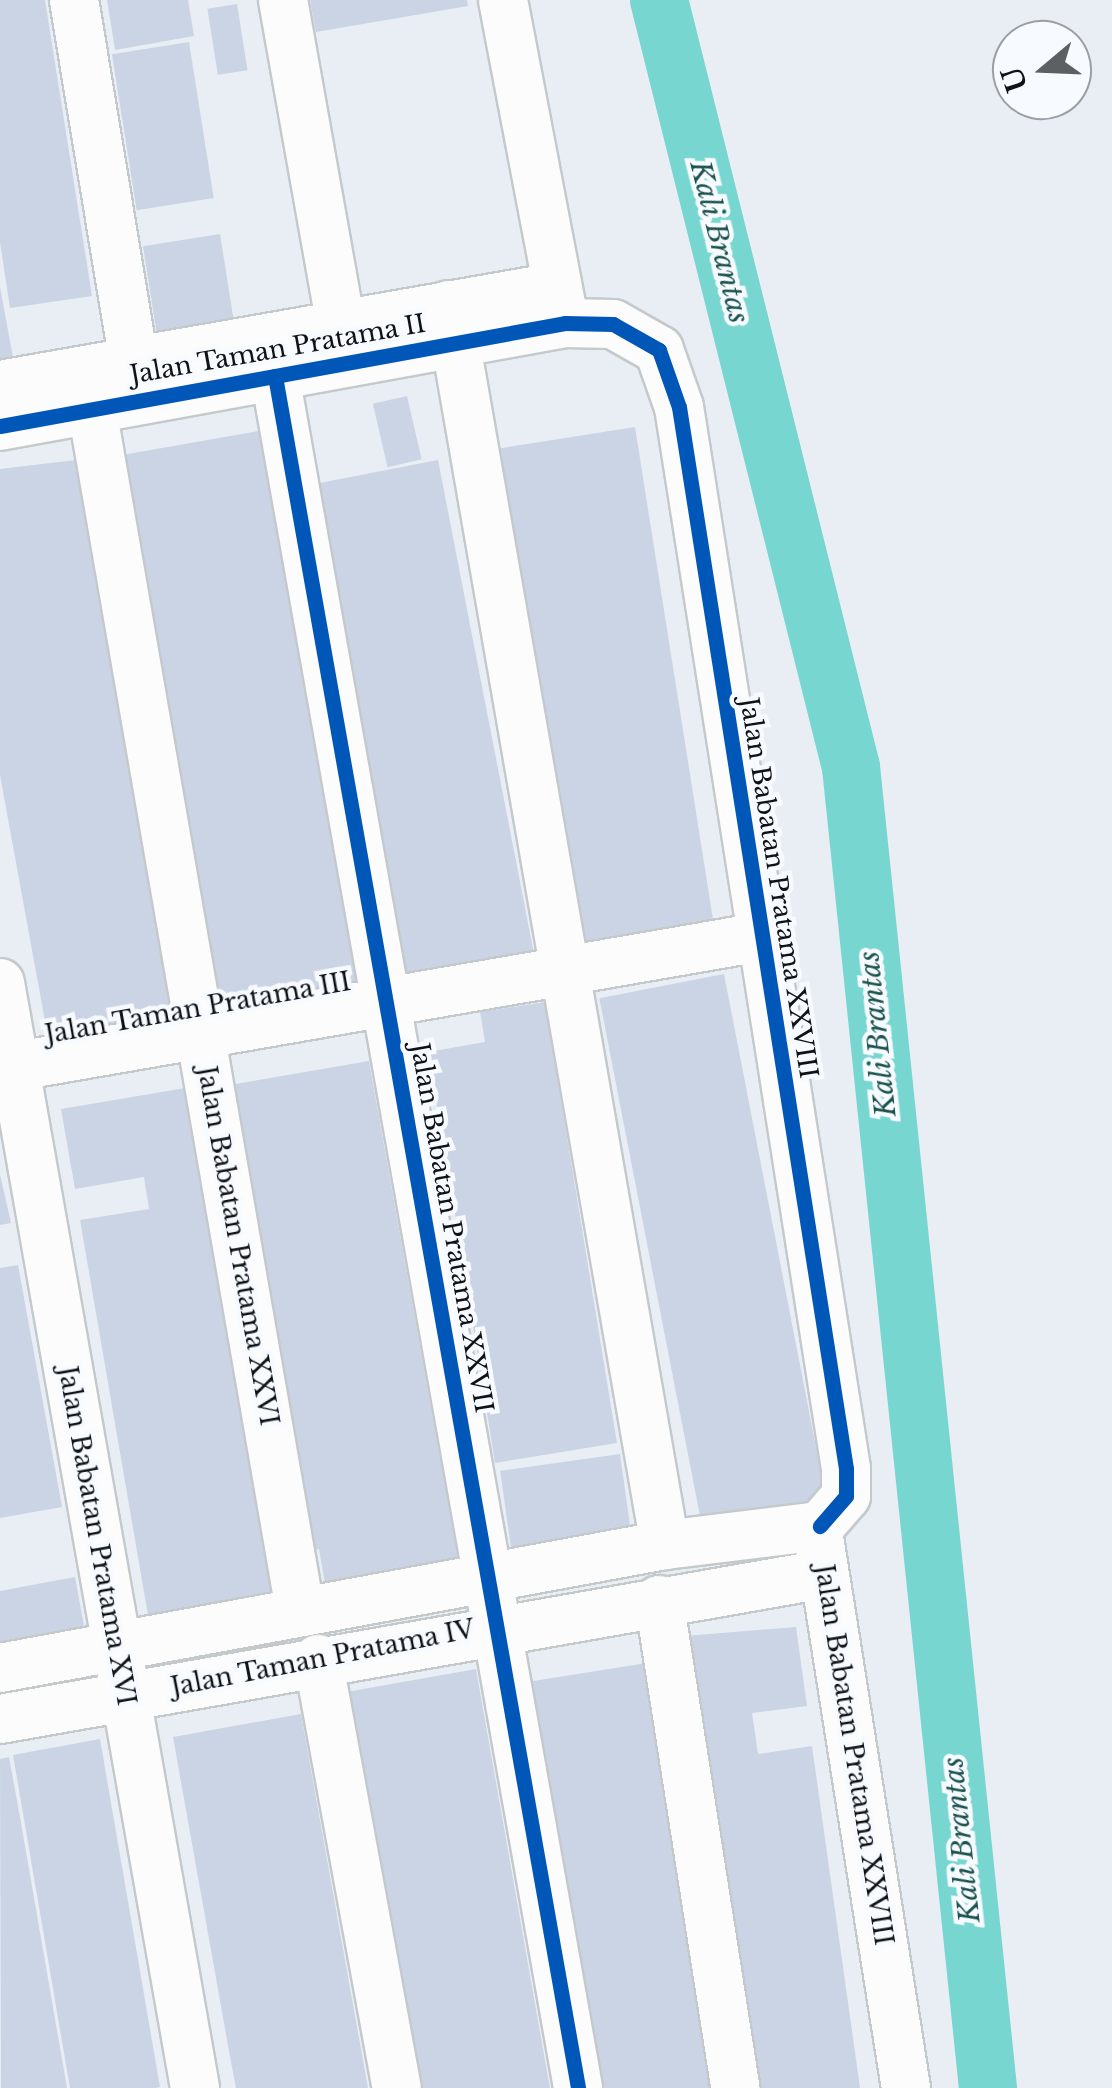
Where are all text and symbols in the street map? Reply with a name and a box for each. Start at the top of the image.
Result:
north arrow [992,20,1092,120]
text: U [994,62,1036,97]
water label: Kali Brantas [682,157,756,327]
street label: Jalan Taman Pratama II [127,309,429,391]
street label: Jalan Babatan Pratama XXVIII [733,695,823,1081]
water label: Kali Brantas [853,949,903,1119]
street label: Jalan Taman Pratama III [42,967,354,1051]
street label: Jalan Babatan Pratama XXVII [404,1040,498,1416]
street label: Jalan Babatan Pratama XXVI [191,1064,283,1428]
street label: Jalan Babatan Pratama XVI [51,1364,141,1708]
street label: Jalan Babatan Pratama XXVIII [808,1562,898,1948]
street label: Jalan Taman Pratama IV [168,1615,478,1703]
water label: Kali Brantas [937,1755,987,1925]

